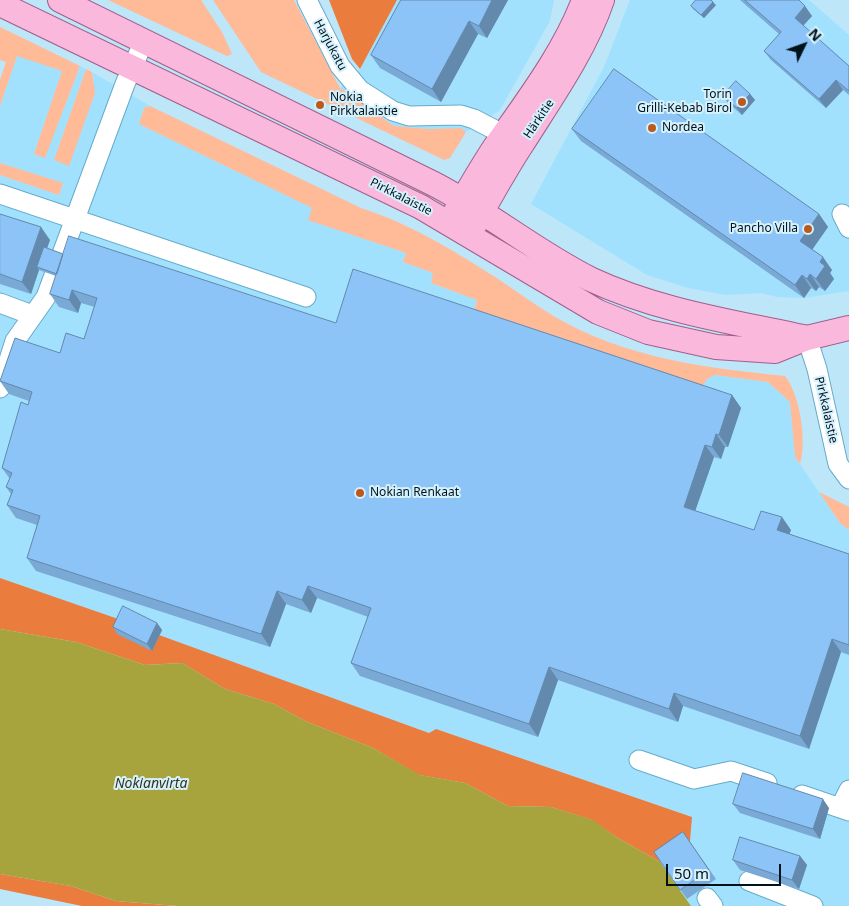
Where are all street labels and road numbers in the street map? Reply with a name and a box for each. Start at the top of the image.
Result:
street label: Harjukatu [311,17,349,73]
street label: Härkitie [521,97,557,141]
street label: Pirkkalaistie [368,175,434,219]
street label: Pirkkalaistie [811,375,841,445]

